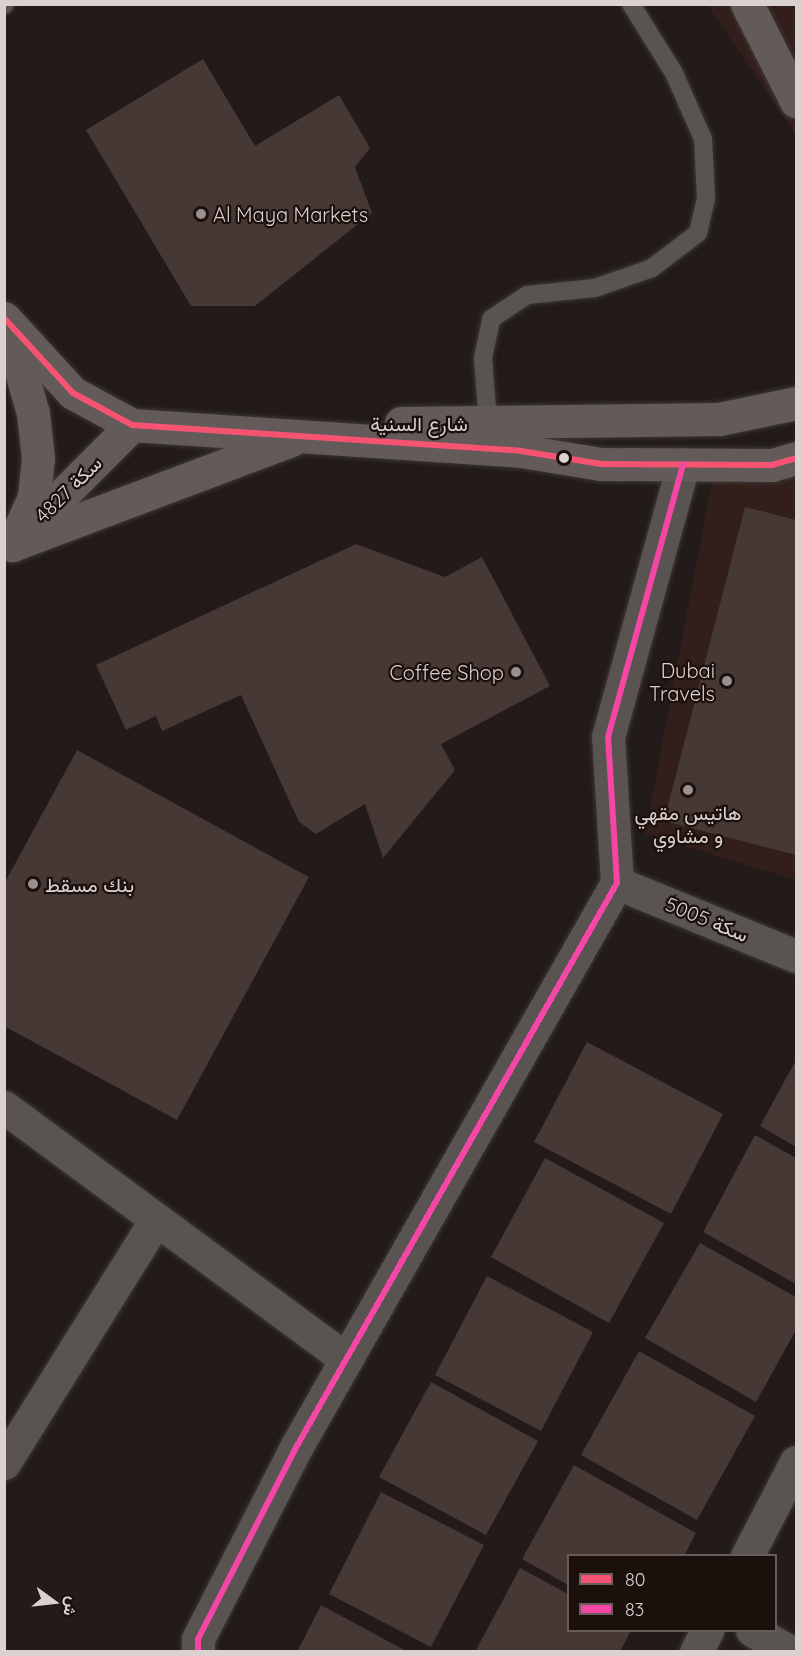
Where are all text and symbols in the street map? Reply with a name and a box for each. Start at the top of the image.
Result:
place label: Al Maya Markets [213,202,368,226]
marker: Al Maya Markets [194,207,208,221]
street label: شارع السنية [370,411,468,435]
street label: سكة 4827 [30,451,106,527]
unlabelled marker [558,452,570,464]
place label: Dubai Travels [649,658,715,705]
place label: Coffee Shop [390,660,504,684]
marker: Coffee Shop [509,665,523,679]
marker: Dubai Travels [720,674,734,688]
marker: هاتيس مقهي و مشاوي [681,783,695,797]
place label: هاتيس مقهي و مشاوي [634,800,742,847]
place label: بنك مسقط [45,872,134,896]
marker: بنك مسقط [26,877,40,891]
street label: سكة 5005 [662,892,752,946]
legend [567,1554,777,1632]
text: 80 [625,1568,645,1591]
north arrow [24,1572,84,1632]
text: ش [59,1595,84,1619]
text: 83 [625,1598,644,1621]

